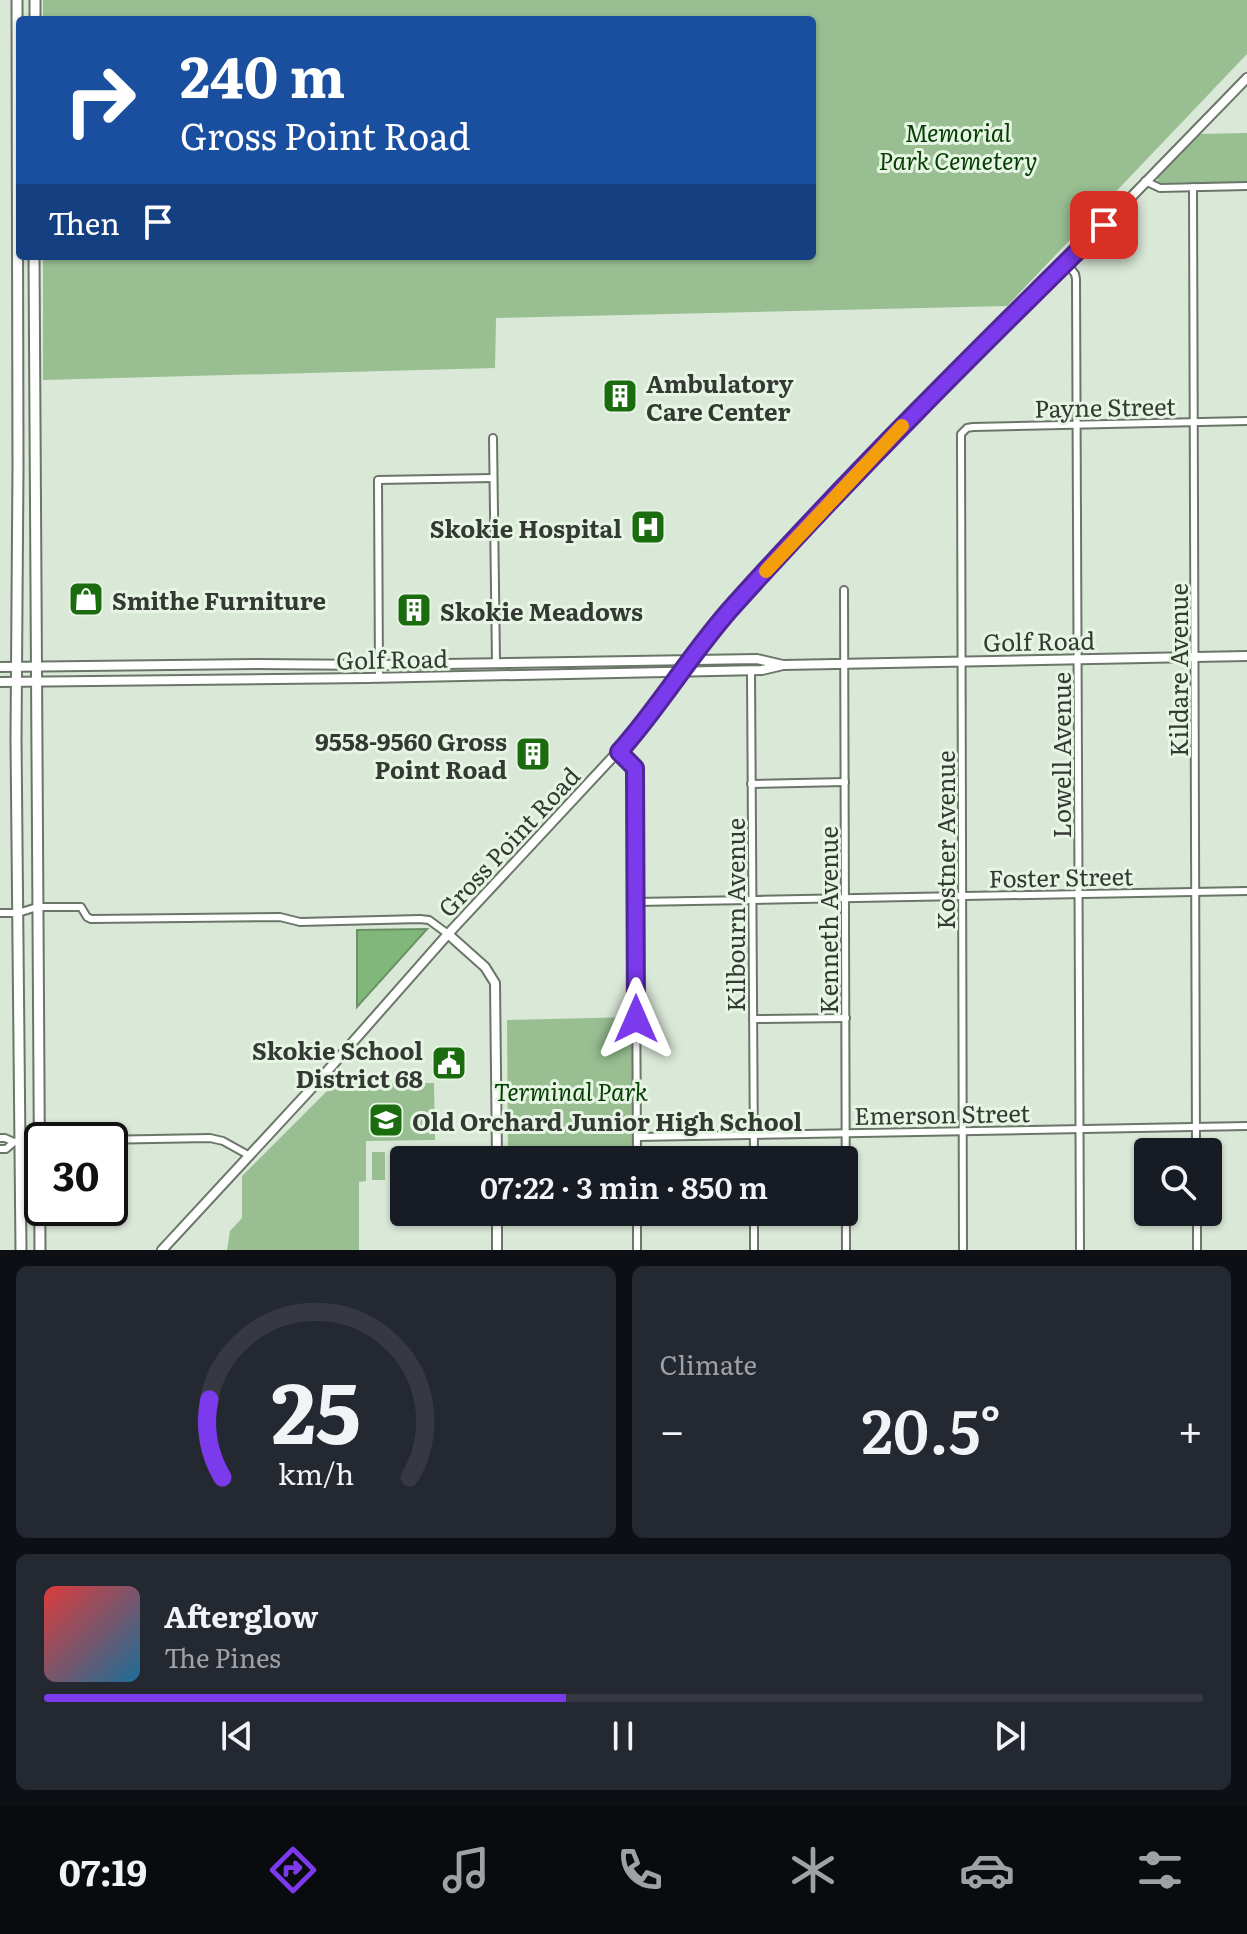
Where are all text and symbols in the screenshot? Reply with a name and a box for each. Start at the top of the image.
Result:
text: 240 m [180,32,345,115]
icon: right [48,48,152,152]
text: Gross Point Road [180,108,471,161]
park label: Memorial Park Cemetery [879,114,1037,177]
pin [1070,191,1138,259]
text: Then [48,200,120,244]
icon: arrive [136,200,180,244]
icon: arrive [1082,203,1126,247]
place label: Ambulatory Care Center [646,365,794,428]
building icon: Ambulatory Care Center [601,377,639,415]
street label: Payne Street [1034,387,1176,425]
hospital icon: Skokie Hospital [629,508,667,546]
place label: Skokie Hospital [430,510,622,545]
shop icon: Smithe Furniture [67,580,105,618]
place label: Smithe Furniture [112,582,326,617]
street label: Kildare Avenue [1160,583,1195,757]
building icon: Skokie Meadows [395,591,433,629]
place label: Skokie Meadows [440,593,643,628]
street label: Golf Road [983,622,1096,658]
street label: Golf Road [336,640,449,676]
street label: Lowell Avenue [1043,672,1078,838]
place label: 9558-9560 Gross Point Road [315,723,507,786]
building icon: 9558-9560 Gross Point Road [514,735,552,773]
street label: Kostner Avenue [927,750,962,930]
street label: Gross Point Road [429,758,587,924]
street label: Kilbourn Avenue [717,818,752,1012]
street label: Kenneth Avenue [810,826,845,1014]
street label: Foster Street [988,857,1134,895]
position arrow [594,977,678,1061]
place label: Skokie School District 68 [252,1032,423,1095]
public building icon: Skokie School District 68 [430,1044,468,1082]
park label: Terminal Park [494,1073,649,1108]
street label: Emerson Street [854,1094,1031,1132]
school or university icon: Old Orchard Junior High School [367,1101,405,1139]
place label: Old Orchard Junior High School [412,1103,802,1138]
speed limit sign: 30 [24,1122,128,1226]
map controls [1134,1138,1222,1226]
button: search [1134,1138,1222,1226]
text: 07:22 · 3 min · 850 m [480,1164,768,1208]
text: Climate [660,1344,757,1383]
text: 25 [271,1346,361,1470]
text: 20.5° [861,1383,1001,1472]
text: − [660,1395,685,1461]
text: + [1177,1395,1203,1461]
text: km/h [278,1451,354,1494]
text: Afterglow [164,1593,318,1637]
text: The Pines [164,1637,281,1676]
icon: previous [215,1714,259,1758]
icon: pause [601,1714,645,1758]
icon: next [988,1714,1032,1758]
icon: directions [265,1842,321,1898]
icon: music [438,1842,494,1898]
icon: phone [612,1842,668,1898]
icon: climate [785,1842,841,1898]
icon: car [959,1842,1015,1898]
icon: filters [1132,1842,1188,1898]
text: 07:19 [59,1844,147,1897]

